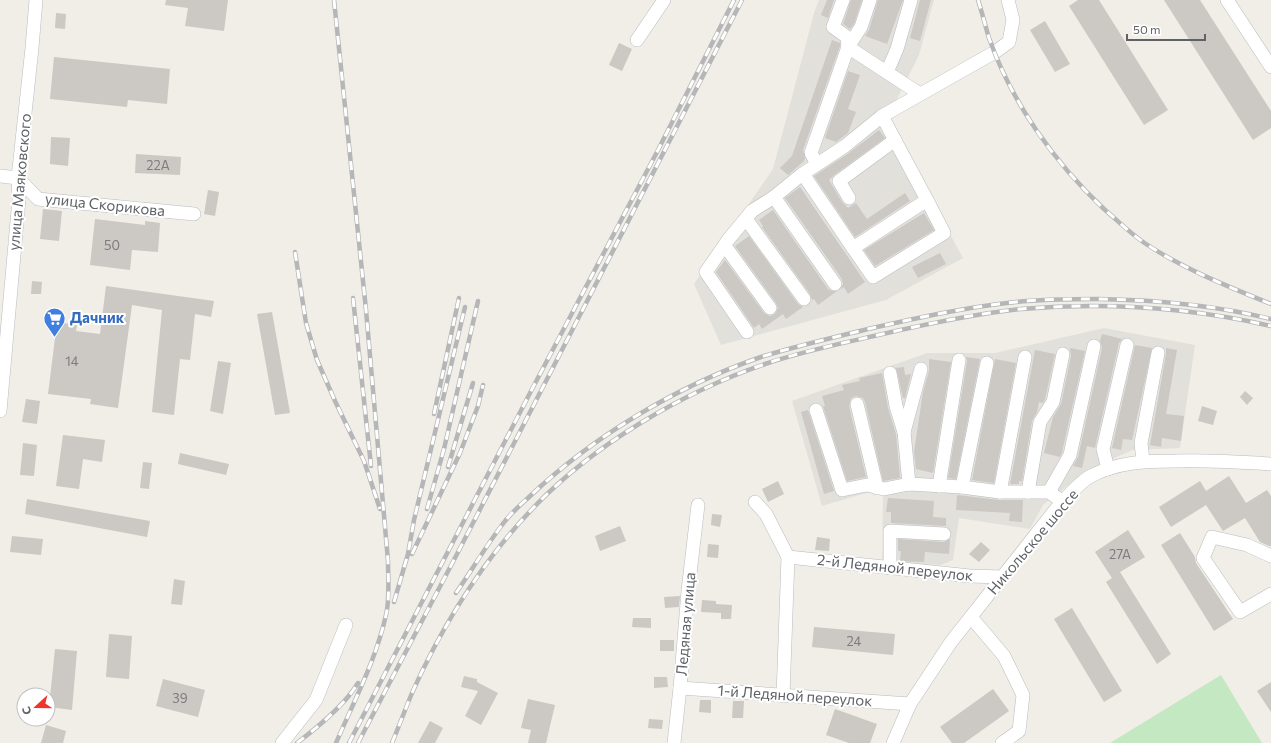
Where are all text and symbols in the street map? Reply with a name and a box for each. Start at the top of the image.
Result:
scale bar [1127,16,1205,42]
text: 50 m [1133,22,1161,36]
street label: улица Маяковского [4,112,34,251]
house number: 22А [146,157,170,173]
street label: улица Скорикова [44,189,166,219]
house number: 50 [104,237,120,253]
supermarket icon: Дачник [42,305,68,338]
place label: Дачник [70,308,125,326]
house number: 14 [65,353,79,369]
street label: Никольское шоссе [983,485,1082,598]
house number: 27А [1109,546,1131,562]
street label: 2-й Ледяной переулок [816,550,974,584]
street label: Ледяная улица [672,571,699,676]
house number: 24 [847,633,862,649]
street label: 1-й Ледяной переулок [717,681,873,709]
north arrow [16,687,56,727]
house number: 39 [172,690,188,706]
text: С [19,704,34,717]

